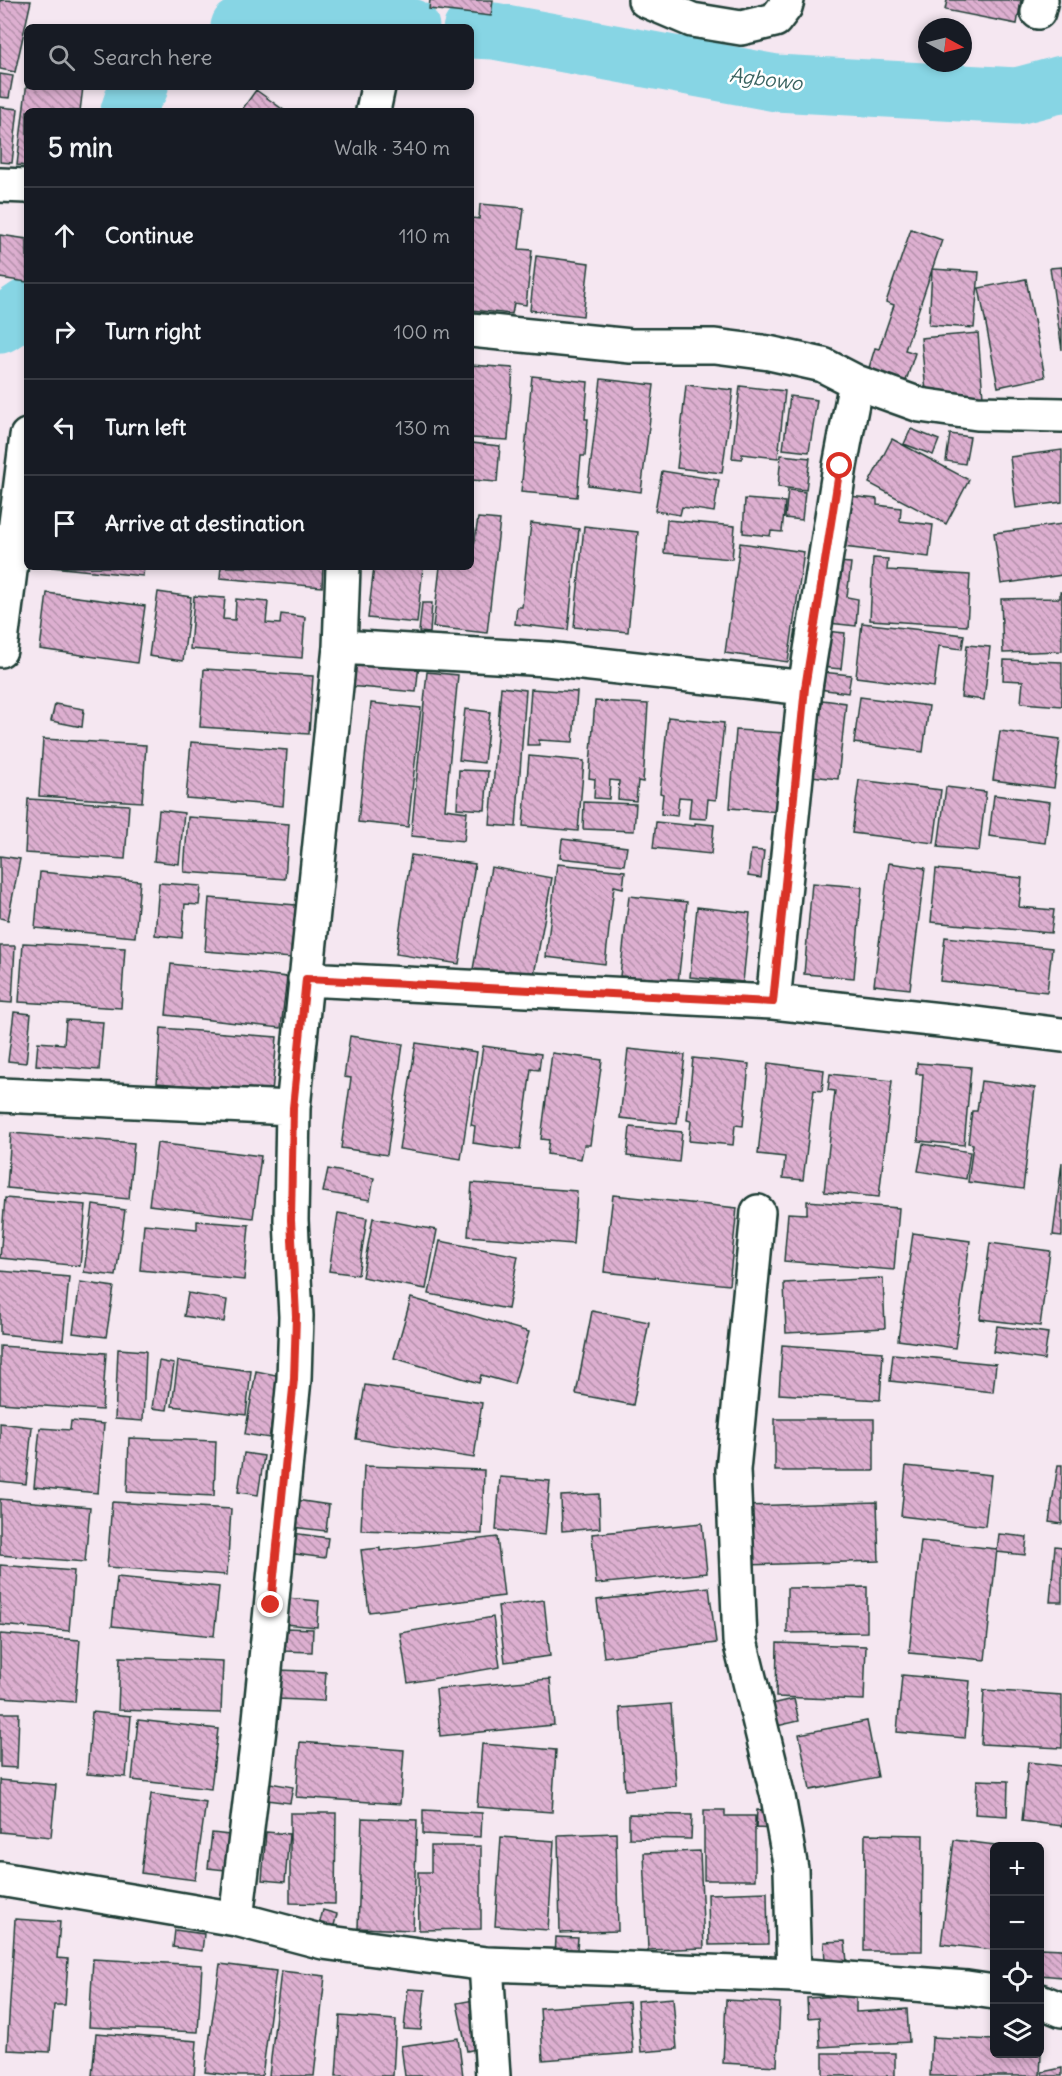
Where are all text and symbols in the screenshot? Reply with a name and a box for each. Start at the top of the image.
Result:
north arrow [918,18,972,72]
search box [24,24,474,90]
icon: search [45,41,78,74]
text: Search here [93,43,212,71]
water label: Agbowo [728,62,806,96]
text: 5 min [48,131,113,164]
text: Walk · 340 m [334,135,450,160]
icon: ahead [48,219,81,252]
text: Continue [105,221,194,249]
text: 110 m [399,223,450,248]
icon: right [48,315,81,348]
text: Turn right [105,317,201,345]
text: 100 m [393,319,450,344]
icon: left [48,411,81,444]
text: Turn left [105,413,186,441]
text: 130 m [395,415,450,440]
route start [826,452,852,478]
icon: arrive [48,507,81,540]
text: Arrive at destination [105,509,305,537]
route end [257,1591,283,1617]
map controls [990,1842,1044,2058]
button: + [990,1842,1044,1896]
button: − [990,1896,1044,1950]
button: locate [990,1950,1044,2004]
button: layers [990,2004,1044,2058]

